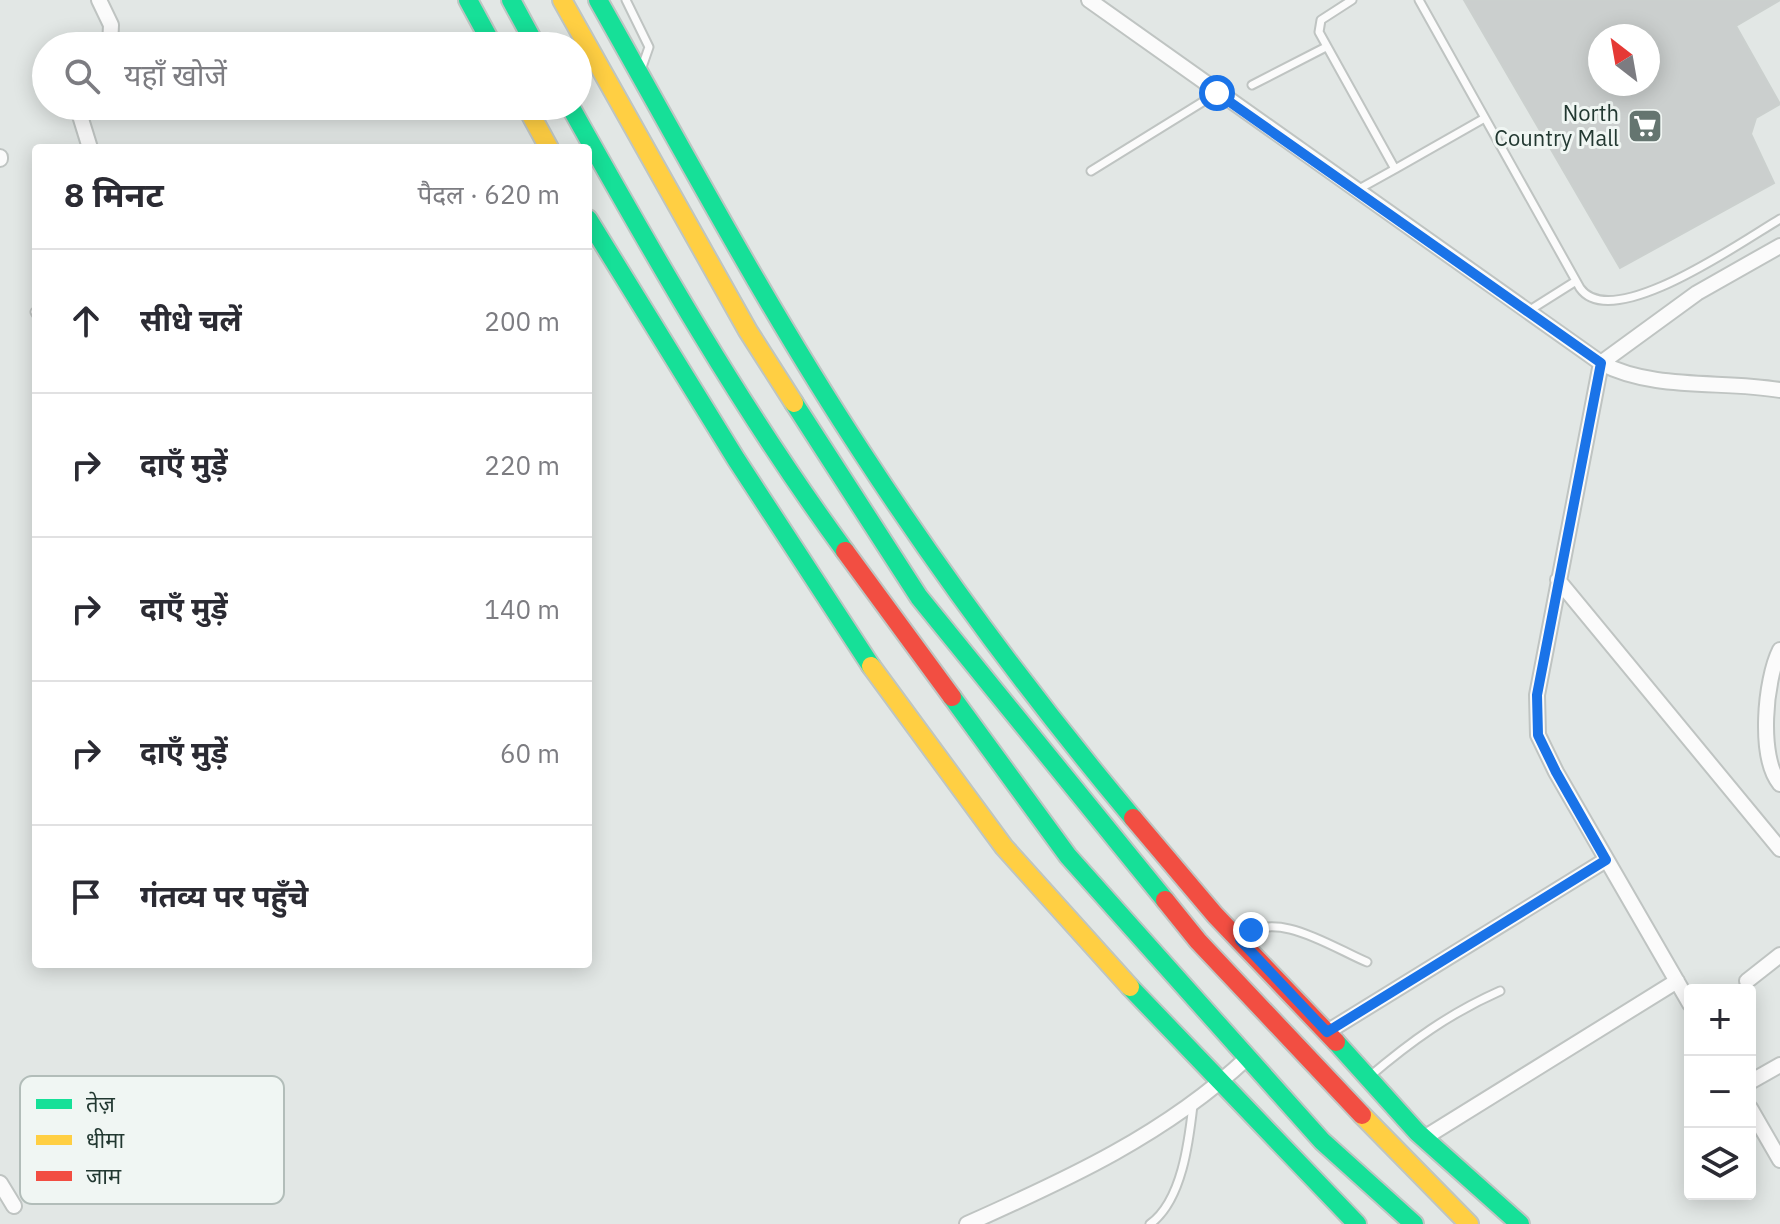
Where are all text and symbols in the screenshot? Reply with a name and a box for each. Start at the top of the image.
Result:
north arrow [1588,24,1660,96]
search box [32,32,592,120]
icon: search [60,54,104,98]
text: यहाँ खोजें [124,55,227,94]
route start [1199,75,1235,111]
place label: North Country Mall [1494,98,1619,152]
supermarket icon: North Country Mall [1626,107,1664,145]
text: 8 मिनट [64,172,164,216]
text: पैदल · 620 m [417,177,560,211]
icon: ahead [64,299,108,343]
text: सीधे चलें [140,300,242,339]
text: 200 m [484,304,560,338]
icon: right [64,443,108,487]
text: दाएँ मुड़ें [140,444,228,483]
text: 220 m [484,448,560,482]
icon: right [64,587,108,631]
text: दाएँ मुड़ें [140,588,228,627]
text: 140 m [484,592,560,626]
icon: right [64,731,108,775]
text: दाएँ मुड़ें [140,732,228,771]
text: 60 m [500,736,560,770]
icon: arrive [64,875,108,919]
text: गंतव्य पर पहुँचे [140,876,308,915]
route end [1233,912,1269,948]
map controls [1684,984,1756,1200]
button: + [1684,984,1756,1056]
button: − [1684,1056,1756,1128]
legend [20,1076,284,1204]
text: तेज़ [86,1089,116,1118]
text: धीमा [86,1125,124,1154]
button: layers [1684,1128,1756,1200]
text: जाम [86,1161,122,1190]

